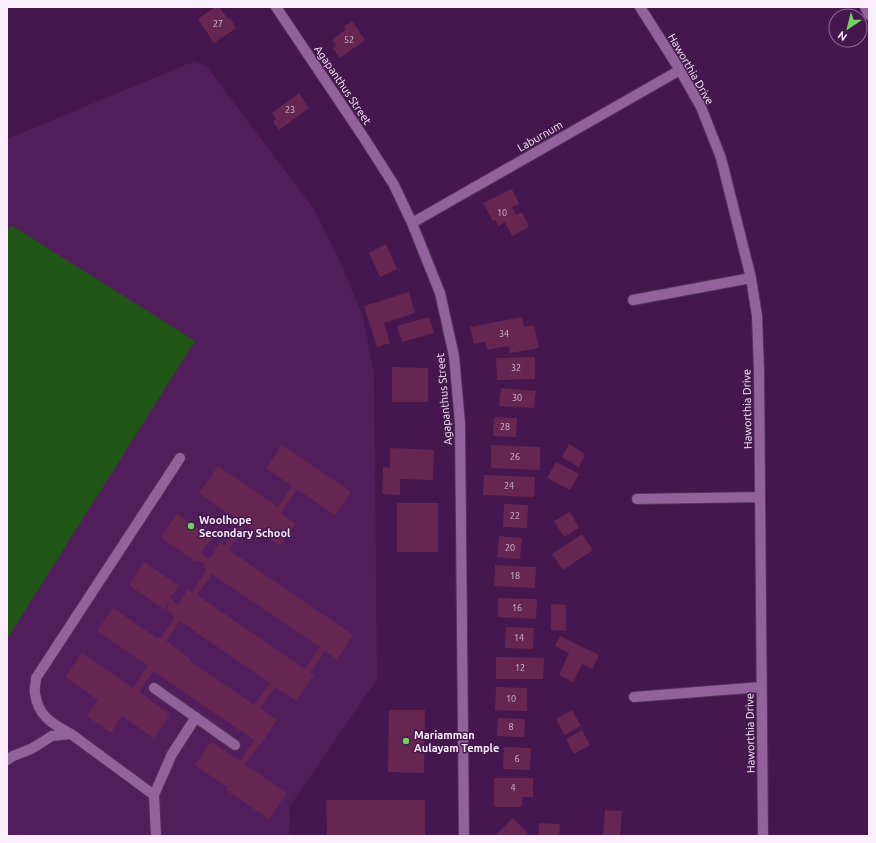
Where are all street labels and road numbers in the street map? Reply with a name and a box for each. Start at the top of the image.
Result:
street label: Haworthia Drive [666,31,716,107]
street label: Agapanthus Street [312,43,374,127]
street label: Laburnum [515,118,565,154]
street label: Agapanthus Street [434,352,454,446]
street label: Haworthia Drive [740,369,754,449]
street label: Haworthia Drive [743,693,757,773]

